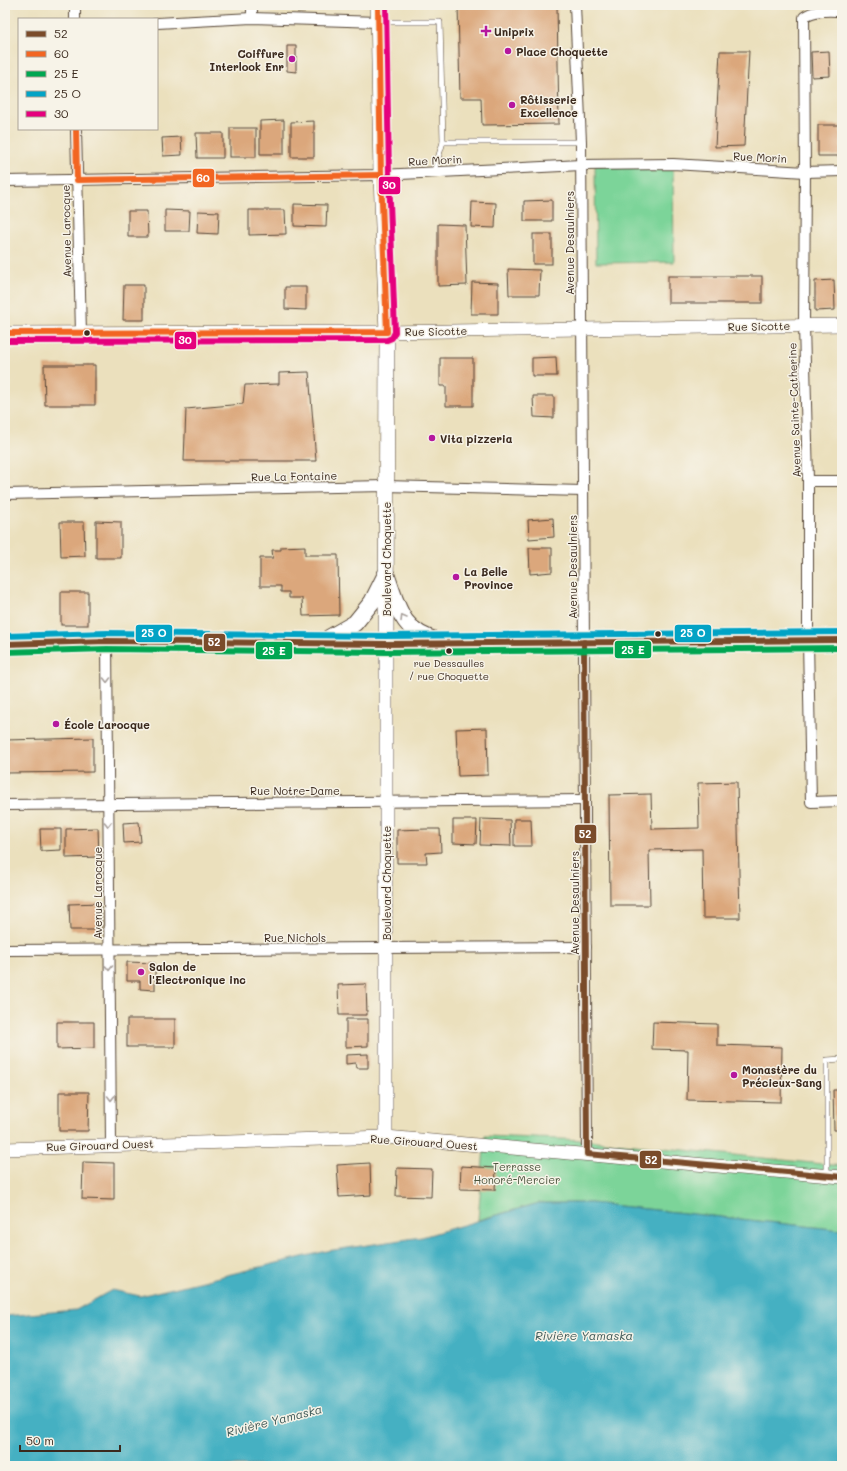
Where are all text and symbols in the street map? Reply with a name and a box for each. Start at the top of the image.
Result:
legend [18,18,158,130]
place label: Uniprix [494,24,534,39]
text: 52 [54,25,68,41]
marker: Uniprix [481,26,491,36]
place label: Place Choquette [516,44,608,59]
text: 60 [54,45,69,61]
place label: Coiffure Interlook Enr [210,46,284,74]
marker: Place Choquette [503,46,513,56]
marker: Coiffure Interlook Enr [287,54,297,64]
text: 25 E [54,65,79,81]
text: 25 O [54,85,81,101]
place label: Rôtisserie Excellence [520,92,578,120]
marker: Rôtisserie Excellence [507,100,517,110]
text: 30 [54,105,69,121]
street label: Rue Morin [733,148,787,166]
street label: Rue Morin [408,151,462,169]
line badge: 60 [192,168,215,188]
text: 60 [196,170,210,185]
line badge: 30 [378,176,401,195]
text: 30 [382,177,396,192]
street label: Avenue Larocque [58,184,74,277]
street label: Avenue Desaulniers [562,191,577,295]
street label: Rue Sicotte [728,318,791,334]
street label: Rue Sicotte [405,323,468,339]
unlabelled marker [82,328,92,338]
line badge: 30 [174,331,197,350]
text: 30 [178,332,192,347]
street label: Avenue Sainte-Catherine [784,342,804,478]
place label: Vita pizzeria [440,431,513,446]
marker: Vita pizzeria [427,433,437,443]
street label: Rue La Fontaine [251,468,337,484]
street label: Boulevard Choquette [379,502,394,616]
street label: Avenue Desaulniers [565,515,580,619]
place label: La Belle Province [464,564,513,592]
marker: La Belle Province [451,572,461,582]
one-way arrow [401,615,408,622]
line badge: 25 O [135,624,173,643]
line badge: 25 O [674,624,712,643]
text: 25 O [141,625,167,640]
text: 25 O [680,625,706,640]
unlabelled marker [653,629,663,639]
line badge: 52 [203,633,226,652]
text: 52 [208,634,220,649]
line badge: 25 E [614,640,652,659]
line badge: 25 E [255,641,293,660]
text: 25 E [621,642,645,657]
text: 25 E [262,643,286,658]
marker: rue Dessaulles / rue Choquette [444,646,454,656]
place label: rue Dessaulles / rue Choquette [409,656,489,683]
one-way arrow [103,677,111,683]
place label: École Larocque [64,717,150,732]
marker: École Larocque [51,719,61,729]
street label: Rue Notre-Dame [250,783,340,798]
one-way arrow [104,821,112,827]
line badge: 52 [574,824,597,844]
street label: Boulevard Choquette [379,826,394,940]
text: 52 [579,826,591,841]
street label: Avenue Larocque [90,847,105,939]
street label: Avenue Desaulniers [567,851,582,955]
street label: Rue Nichols [264,930,326,945]
place label: Salon de l'Electronique inc [149,959,246,987]
one-way arrow [105,965,113,971]
marker: Salon de l'Electronique inc [136,967,146,977]
place label: Monastère du Précieux-Sang [742,1062,822,1090]
marker: Monastère du Précieux-Sang [729,1070,739,1080]
one-way arrow [106,1095,115,1101]
street label: Rue Girouard Ouest [370,1131,478,1153]
street label: Rue Girouard Ouest [46,1136,154,1154]
line badge: 52 [639,1150,662,1169]
text: 52 [645,1152,657,1167]
park label: Terrasse Honoré-Mercier [473,1159,561,1187]
water label: Rivière Yamaska [535,1327,633,1343]
water label: Rivière Yamaska [224,1400,324,1440]
scale bar [20,1427,120,1453]
text: 50 m [26,1432,54,1448]

